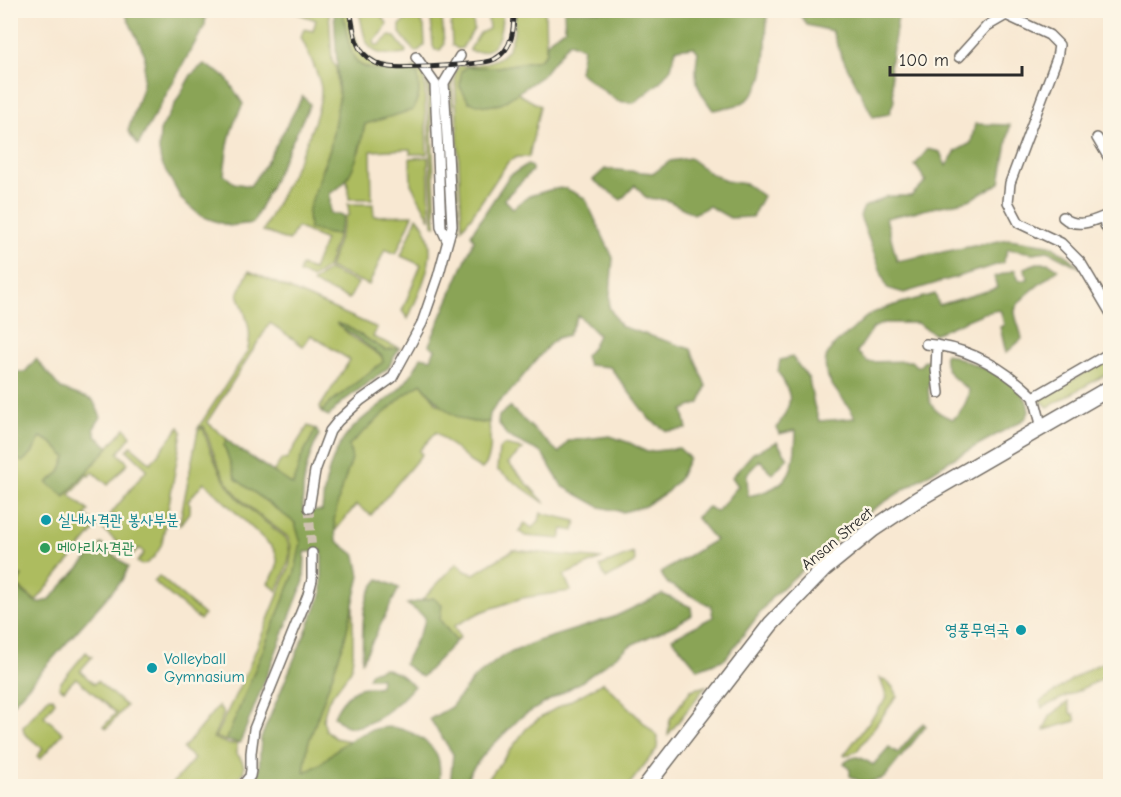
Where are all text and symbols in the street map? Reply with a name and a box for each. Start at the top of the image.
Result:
scale bar [890,39,1022,77]
text: 100 m [899,50,949,71]
street label: Ansan Street [798,504,877,574]
place label: 실내사격관 봉사부분 [58,511,179,529]
marker: 실내사격관 봉사부분 [39,513,53,527]
place label: 메아리사격관 [57,539,134,557]
marker: 메아리사격관 [38,541,52,555]
place label: 영풍무역국 [945,621,1009,639]
marker: 영풍무역국 [1014,623,1028,637]
place label: Volleyball Gymnasium [164,650,245,686]
marker: Volleyball Gymnasium [145,661,159,675]

